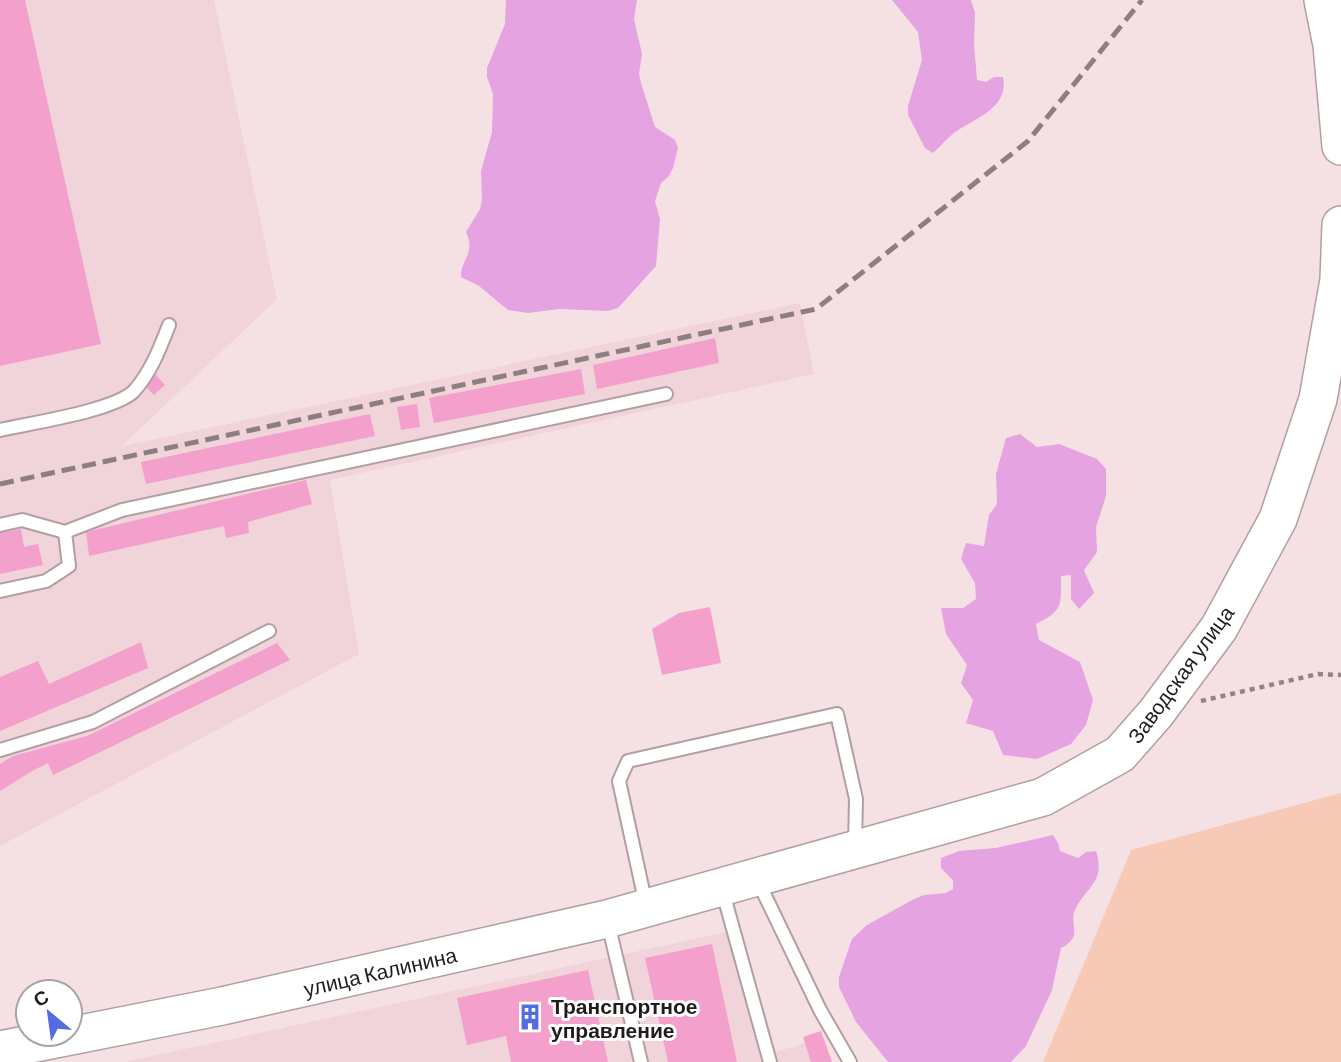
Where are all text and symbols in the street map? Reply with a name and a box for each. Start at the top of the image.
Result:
street label: Заводская улица [1122,600,1238,748]
street label: улица Калинина [301,941,459,1001]
north arrow [14,978,84,1048]
text: С [29,984,52,1011]
place label: Транспортное управление [551,993,697,1042]
building icon: Транспортное управление [515,1002,545,1032]

